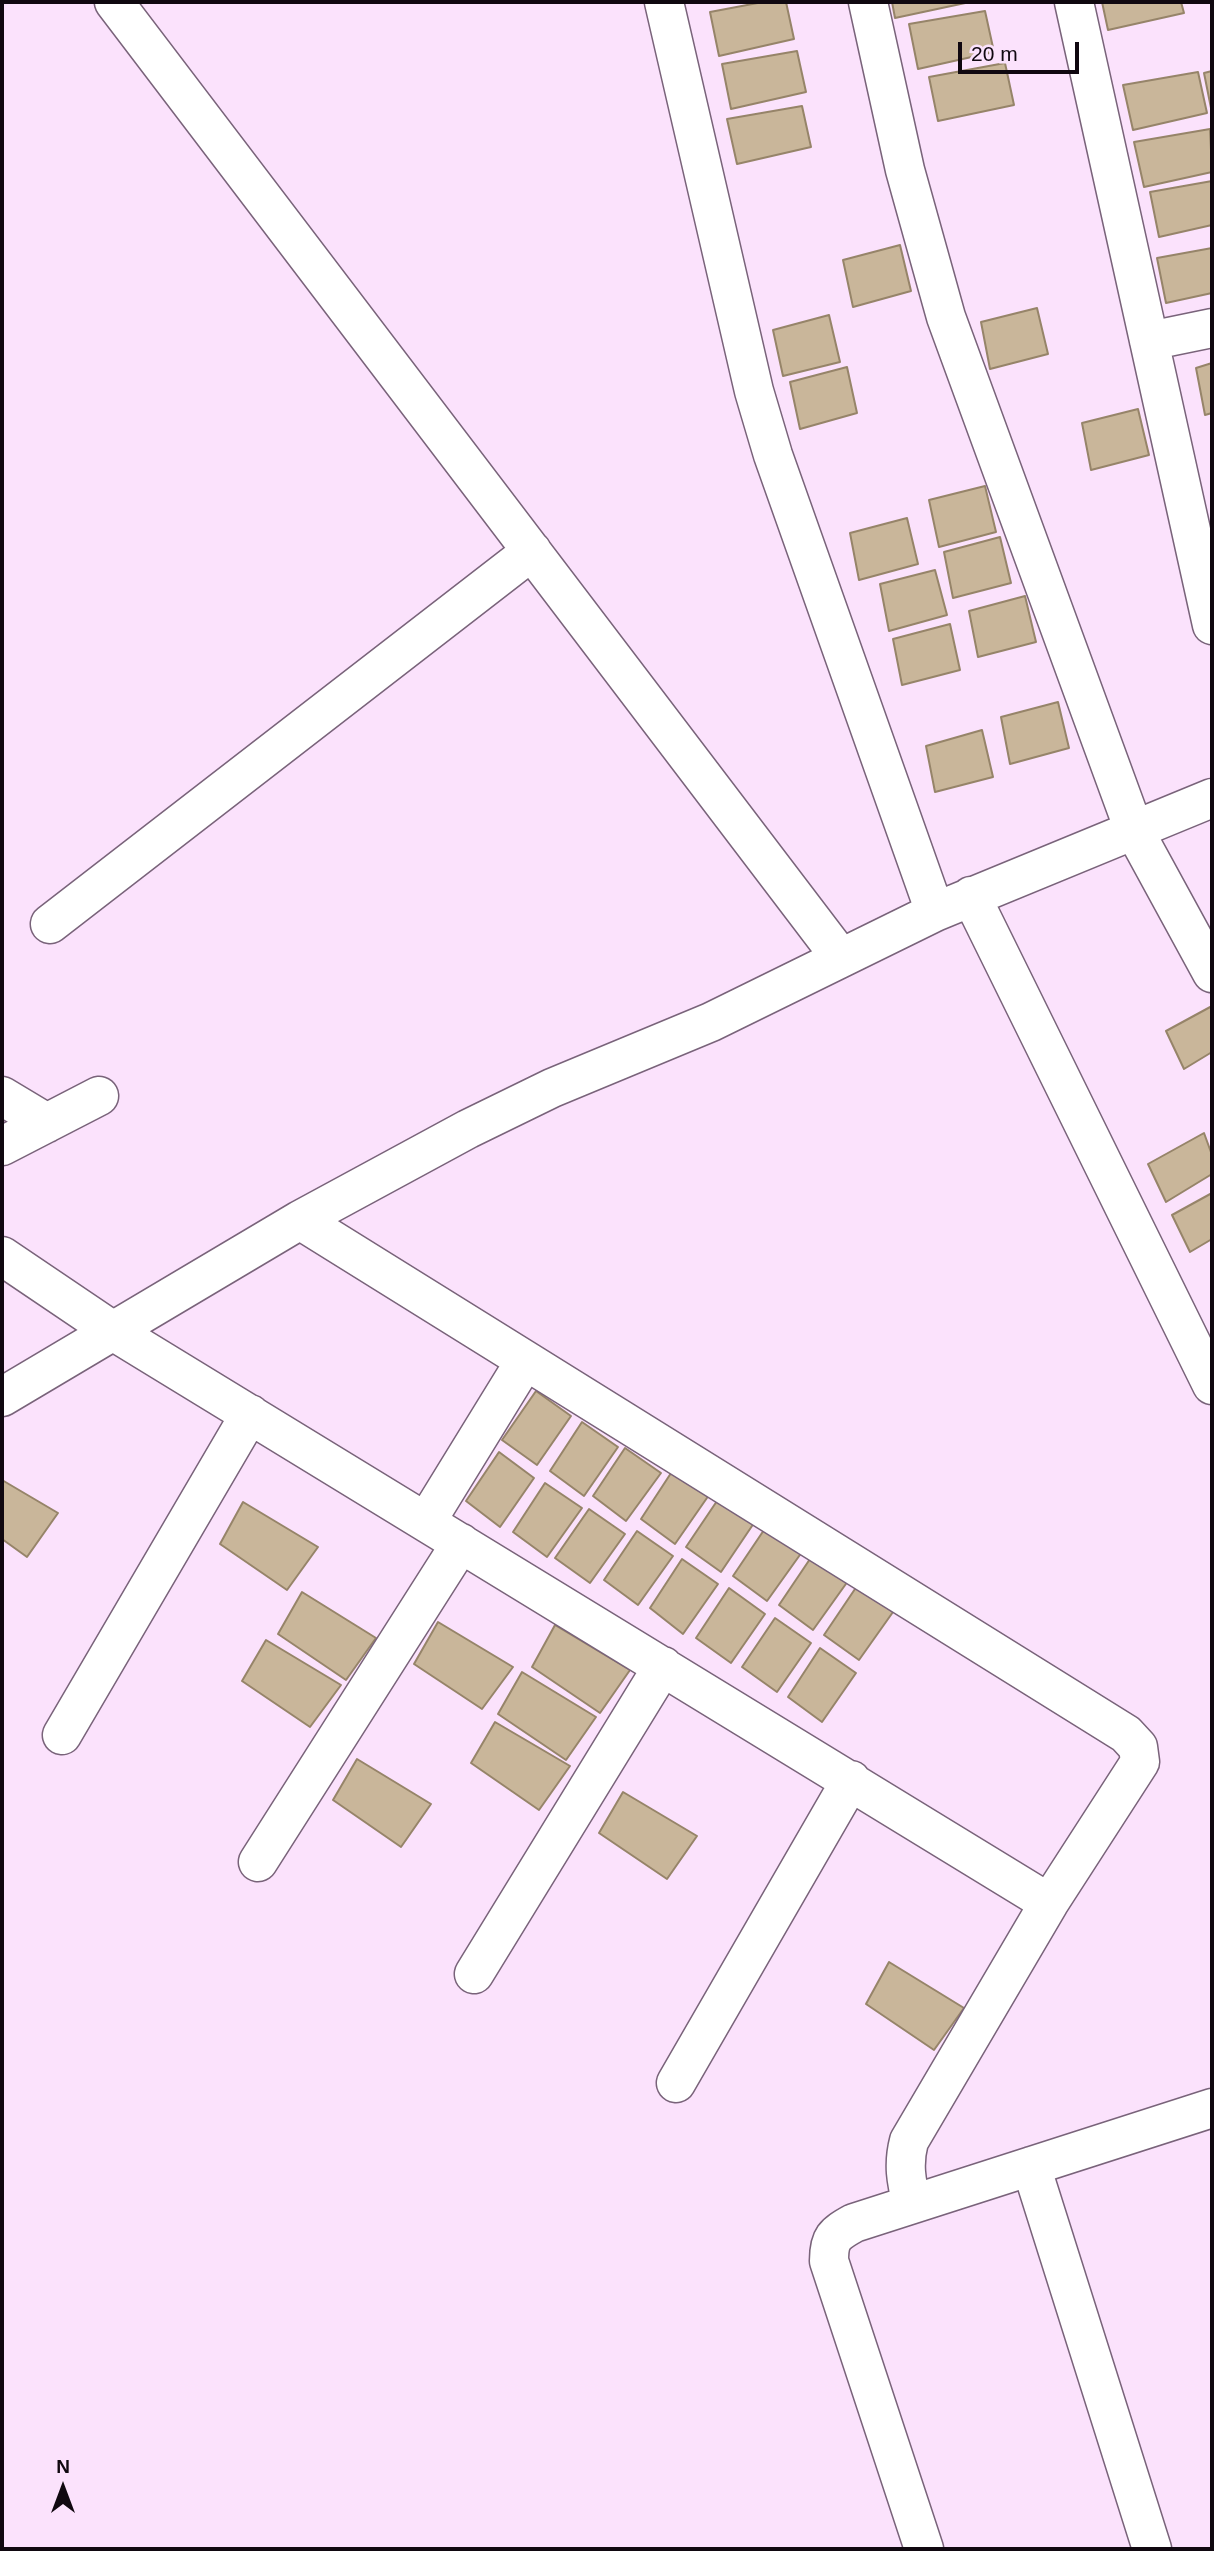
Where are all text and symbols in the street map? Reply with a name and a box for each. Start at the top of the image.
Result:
scale bar [962,28,1083,72]
text: 20 m [971,42,1018,65]
north arrow [28,2453,98,2523]
text: N [56,2456,70,2477]

